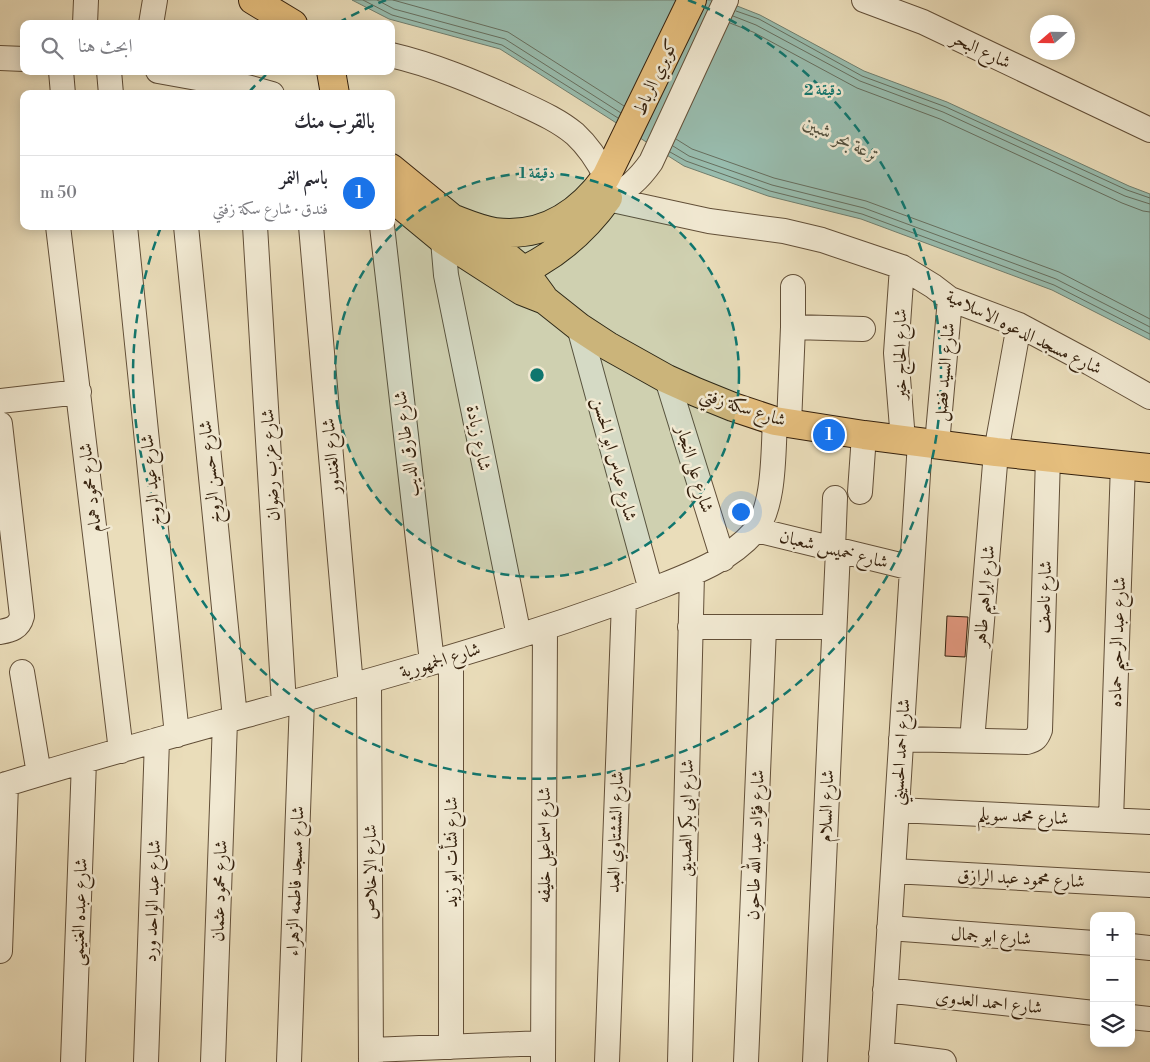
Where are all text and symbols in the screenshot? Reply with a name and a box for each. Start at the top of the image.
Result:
north arrow [1030,15,1075,60]
search box [20,20,395,75]
street label: شارع البحر [944,26,1014,77]
icon: search [38,34,66,62]
text: ابحث هنا [78,34,133,58]
street label: كوبري الرباط [628,35,686,120]
text: 2 دقيقة [804,81,842,100]
text: بالقرب منك [294,109,375,135]
water label: ترعة بحر شبين [799,110,884,168]
text: 1 دقيقة [519,164,555,183]
text: باسم النمر [280,166,328,190]
text: 50 m [40,183,77,203]
text: 1 [355,183,363,203]
text: فندق · شارع سكة زفتي [213,199,328,219]
street label: شارع مسجد الدعوه الاسلامية [941,285,1106,383]
street label: شارع الحاج خير [889,309,916,401]
street label: شارع السيد فضل [929,322,963,422]
centre of rings [528,366,546,384]
street label: شارع سكة زفتي [695,383,789,437]
street label: شارع طارق الديب [389,389,427,498]
street label: شارع عباس ابو الحسن [584,395,642,524]
street label: شارع زيادة [458,403,496,474]
street label: شارع عزب رضوان [256,408,288,522]
pin: 1 [813,416,845,454]
street label: شارع الغندور [317,417,349,497]
street label: شارع حسن الروخ [194,419,231,525]
street label: شارع على النجار [667,421,719,516]
street label: شارع عيد الروخ [135,432,172,527]
street label: شارع محمود همام [74,441,111,534]
your location [728,499,754,525]
street label: شارع خميس شعبان [776,525,891,577]
street label: شارع ابراهيم طاهر [968,544,1006,650]
street label: شارع ناصف [1032,560,1060,634]
street label: شارع عبد الرحيم حماده [1104,576,1137,708]
street label: شارع الجمهورية [397,637,484,687]
street label: شارع احمد الحسيني [885,698,921,807]
street label: شارع ابى بكر الصديق [674,759,702,877]
street label: شارع فؤاد عبد الله طاحون [738,769,773,921]
street label: شارع السلام [814,769,843,843]
street label: شارع الششتاوي العبد [602,771,632,894]
street label: شارع اسماعيل خليفه [533,787,559,903]
street label: شارع نشأت ابو زيد [438,797,466,907]
street label: شارع محمد سويلم [977,803,1069,836]
street label: شارع مسجد فاطمه الزهراء [281,805,313,957]
street label: شارع الإخلاص [359,824,385,920]
street label: شارع عبد الواحد ورد [139,839,169,963]
street label: شارع محمود عثمان [206,840,236,942]
street label: شارع عبده الغنيمى [66,858,96,967]
street label: شارع محمود عبد الرازق [956,864,1085,896]
map controls [1090,912,1135,1047]
button: + [1090,912,1135,957]
street label: شارع ابو جمال [950,922,1032,954]
button: − [1090,957,1135,1002]
street label: شارع احمد العدوى [934,985,1043,1023]
button: layers [1090,1002,1135,1047]

